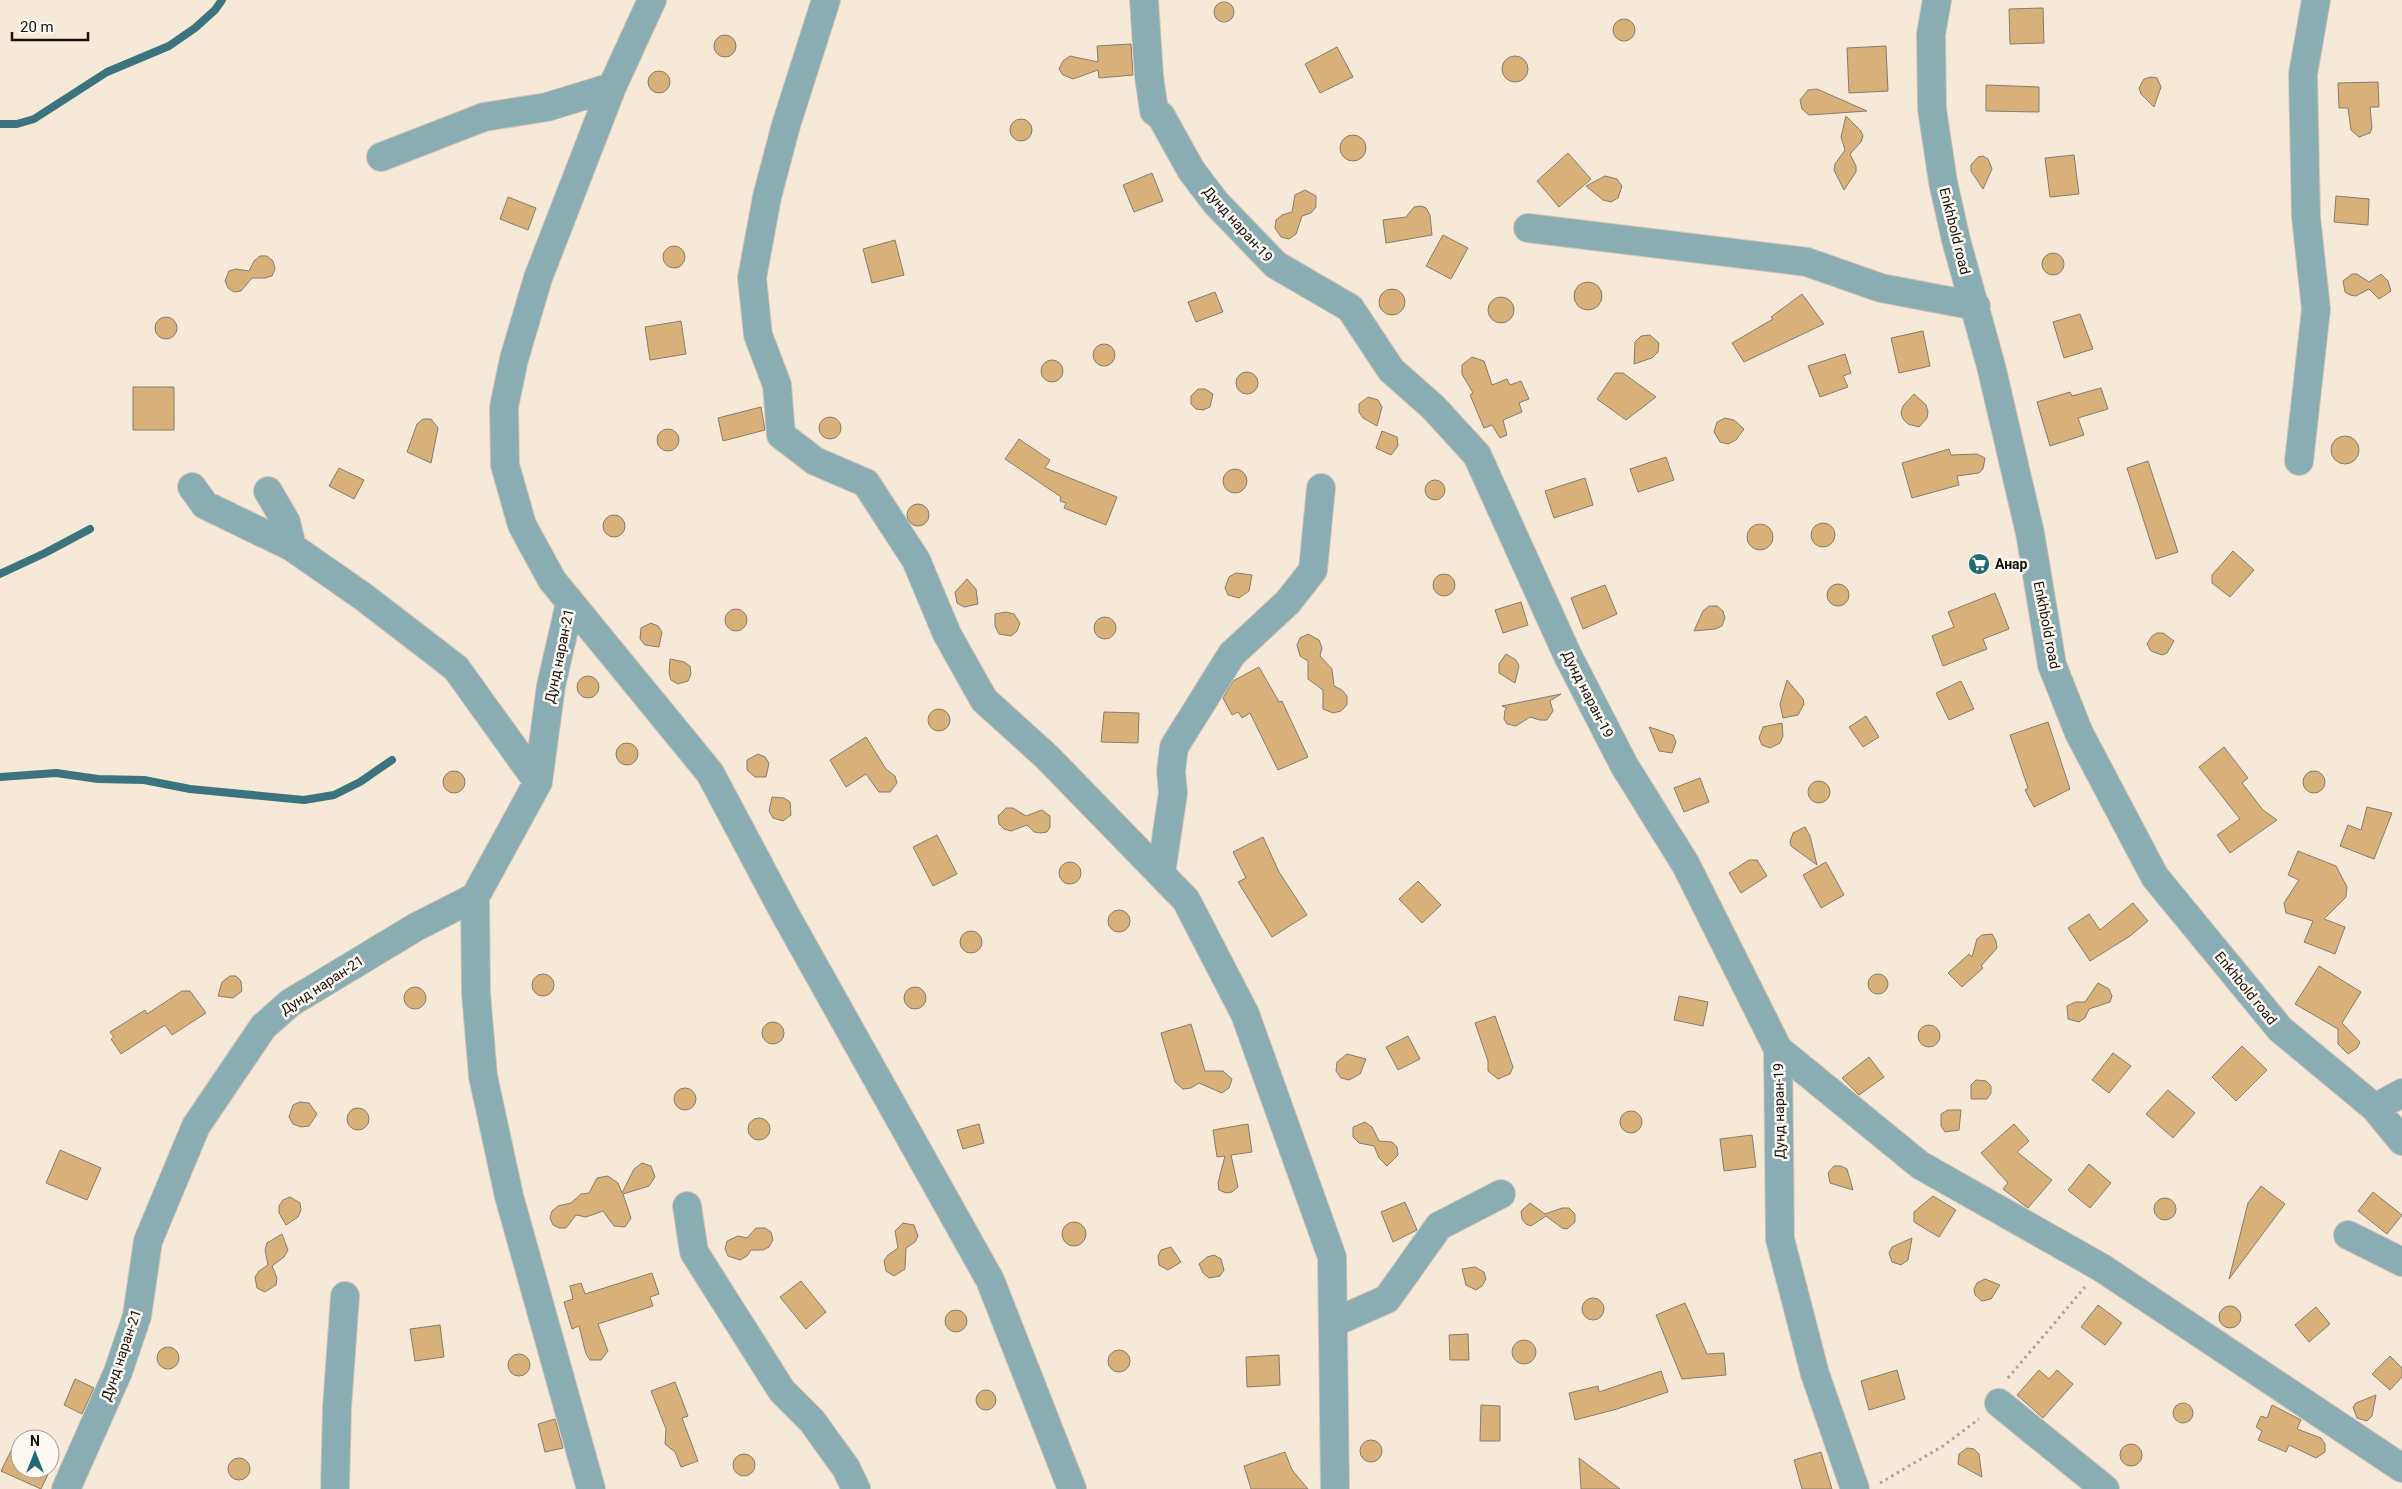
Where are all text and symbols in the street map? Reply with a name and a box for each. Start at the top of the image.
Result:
scale bar [12,10,89,42]
text: 20 m [20,18,54,36]
street label: Дунд наран-19 [1200,183,1276,265]
street label: Enkhbold road [1936,186,1974,276]
supermarket icon: Анар [1967,552,1991,576]
place label: Анар [1995,556,2028,572]
street label: Enkhbold road [2031,580,2063,670]
street label: Дунд наран-21 [541,607,577,705]
street label: Дунд наран-19 [1559,648,1617,740]
street label: Enkhbold road [2212,948,2280,1028]
street label: Дунд наран-21 [277,952,367,1018]
street label: Дунд наран-19 [1770,1063,1788,1159]
street label: Дунд наран-21 [98,1307,144,1403]
north arrow [10,1429,60,1479]
text: N [30,1433,40,1449]

